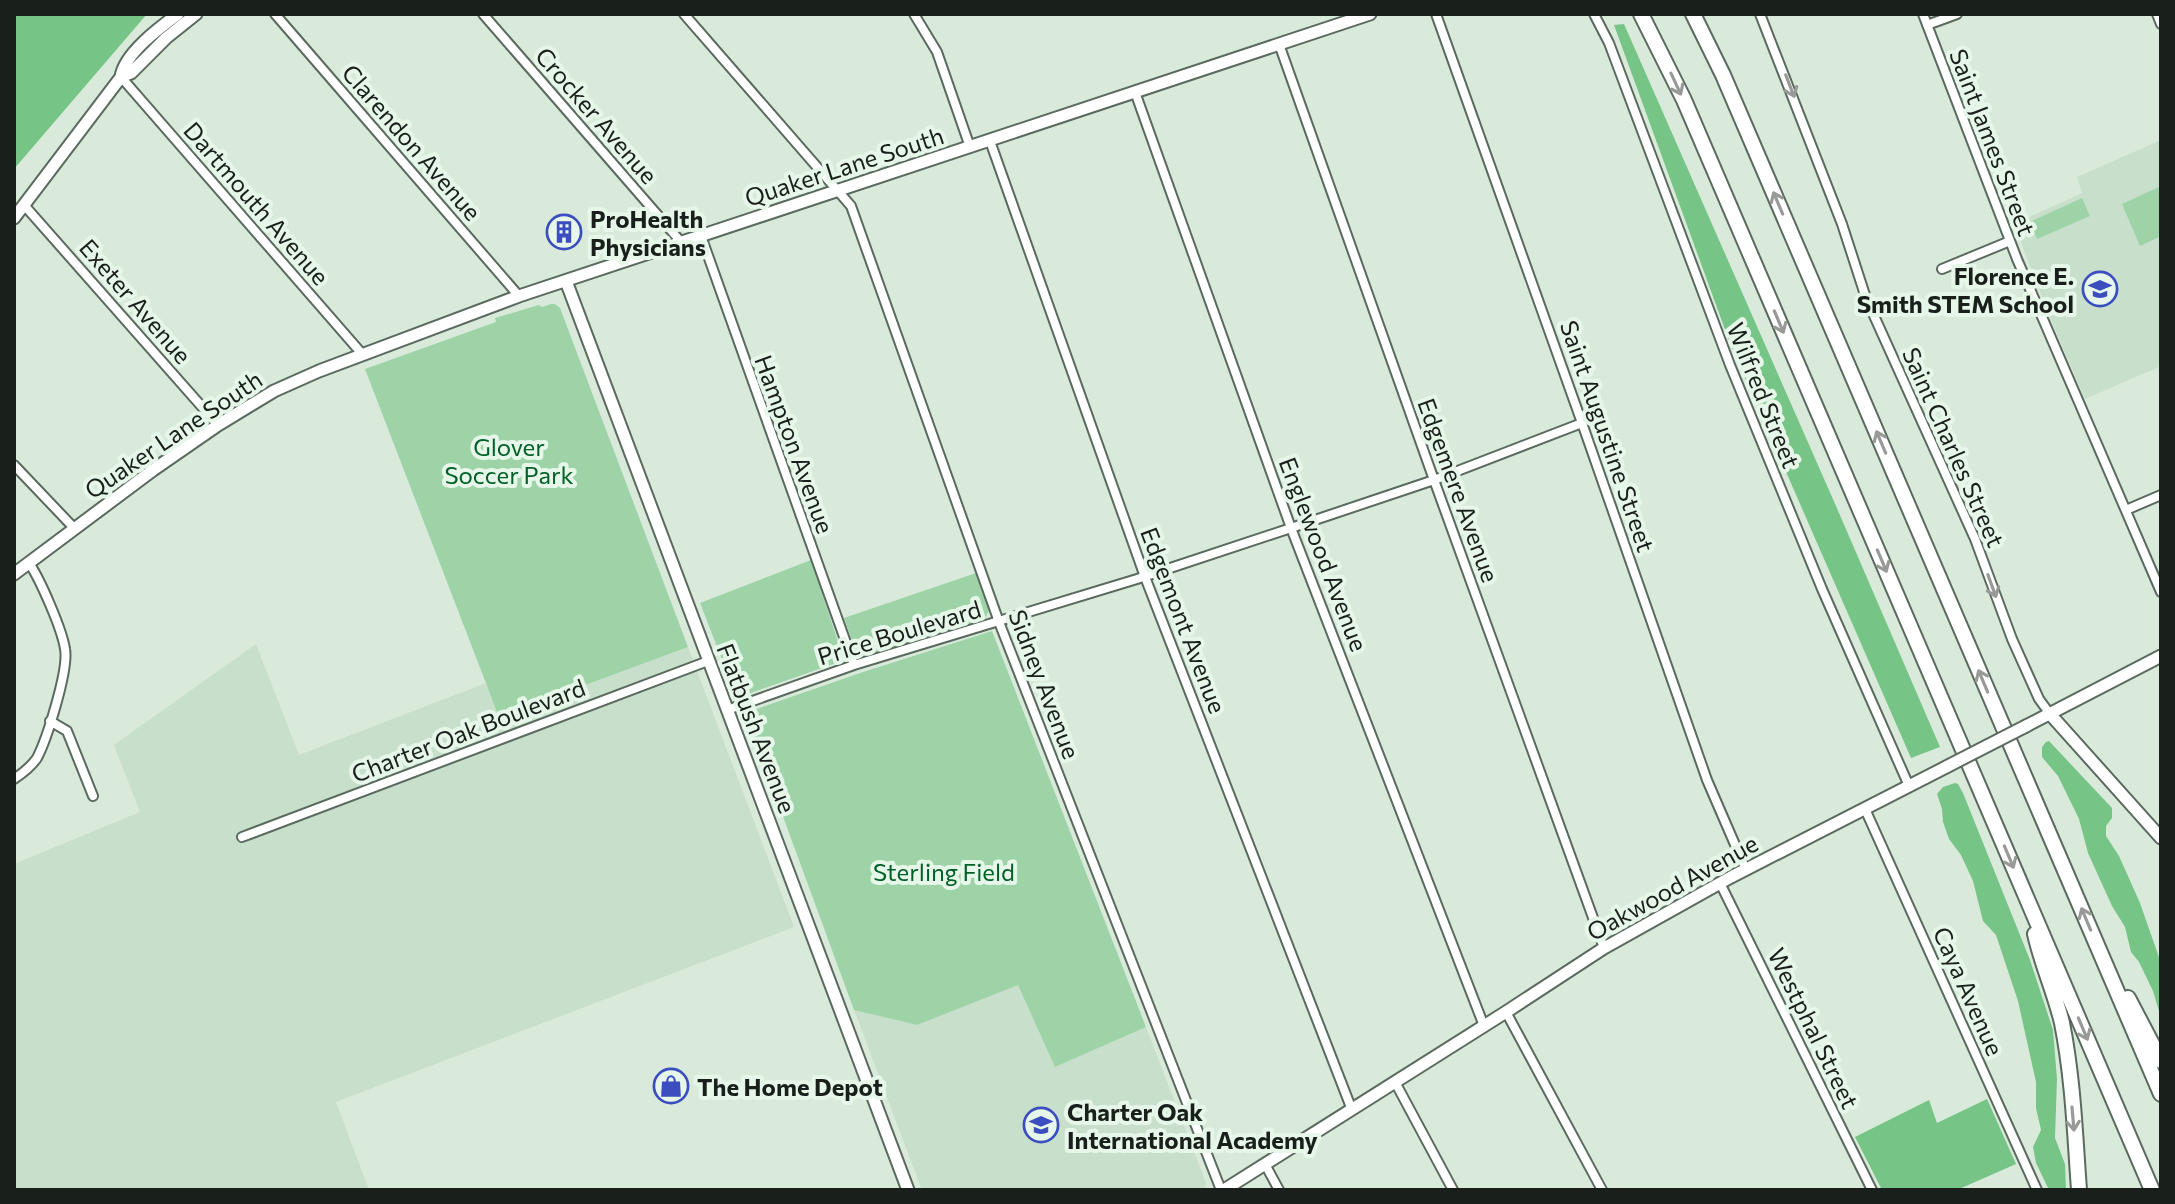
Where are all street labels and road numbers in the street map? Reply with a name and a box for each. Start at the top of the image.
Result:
street label: Crocker Avenue [530,41,664,189]
street label: Saint James Street [1944,45,2042,240]
street label: Clarendon Avenue [336,58,488,226]
street label: Dartmouth Avenue [178,116,336,290]
street label: Quaker Lane South [741,120,947,212]
street label: Exeter Avenue [74,233,198,369]
street label: Saint Augustine Street [1555,316,1661,556]
street label: Wilfred Street [1722,318,1806,472]
street label: Saint Charles Street [1897,343,2011,551]
street label: Hampton Avenue [749,351,841,537]
street label: Quaker Lane South [79,364,267,504]
street label: Edgemere Avenue [1412,394,1506,586]
street label: Englewood Avenue [1274,453,1374,655]
street label: Edgemont Avenue [1135,523,1233,717]
street label: Price Boulevard [814,593,984,671]
street label: Sidney Avenue [1003,605,1087,763]
street label: Flatbush Avenue [711,639,803,817]
street label: Charter Oak Boulevard [347,672,589,788]
street label: Oakwood Avenue [1581,828,1763,946]
street label: Caya Avenue [1928,922,2010,1060]
street label: Westphal Street [1763,943,1865,1113]

